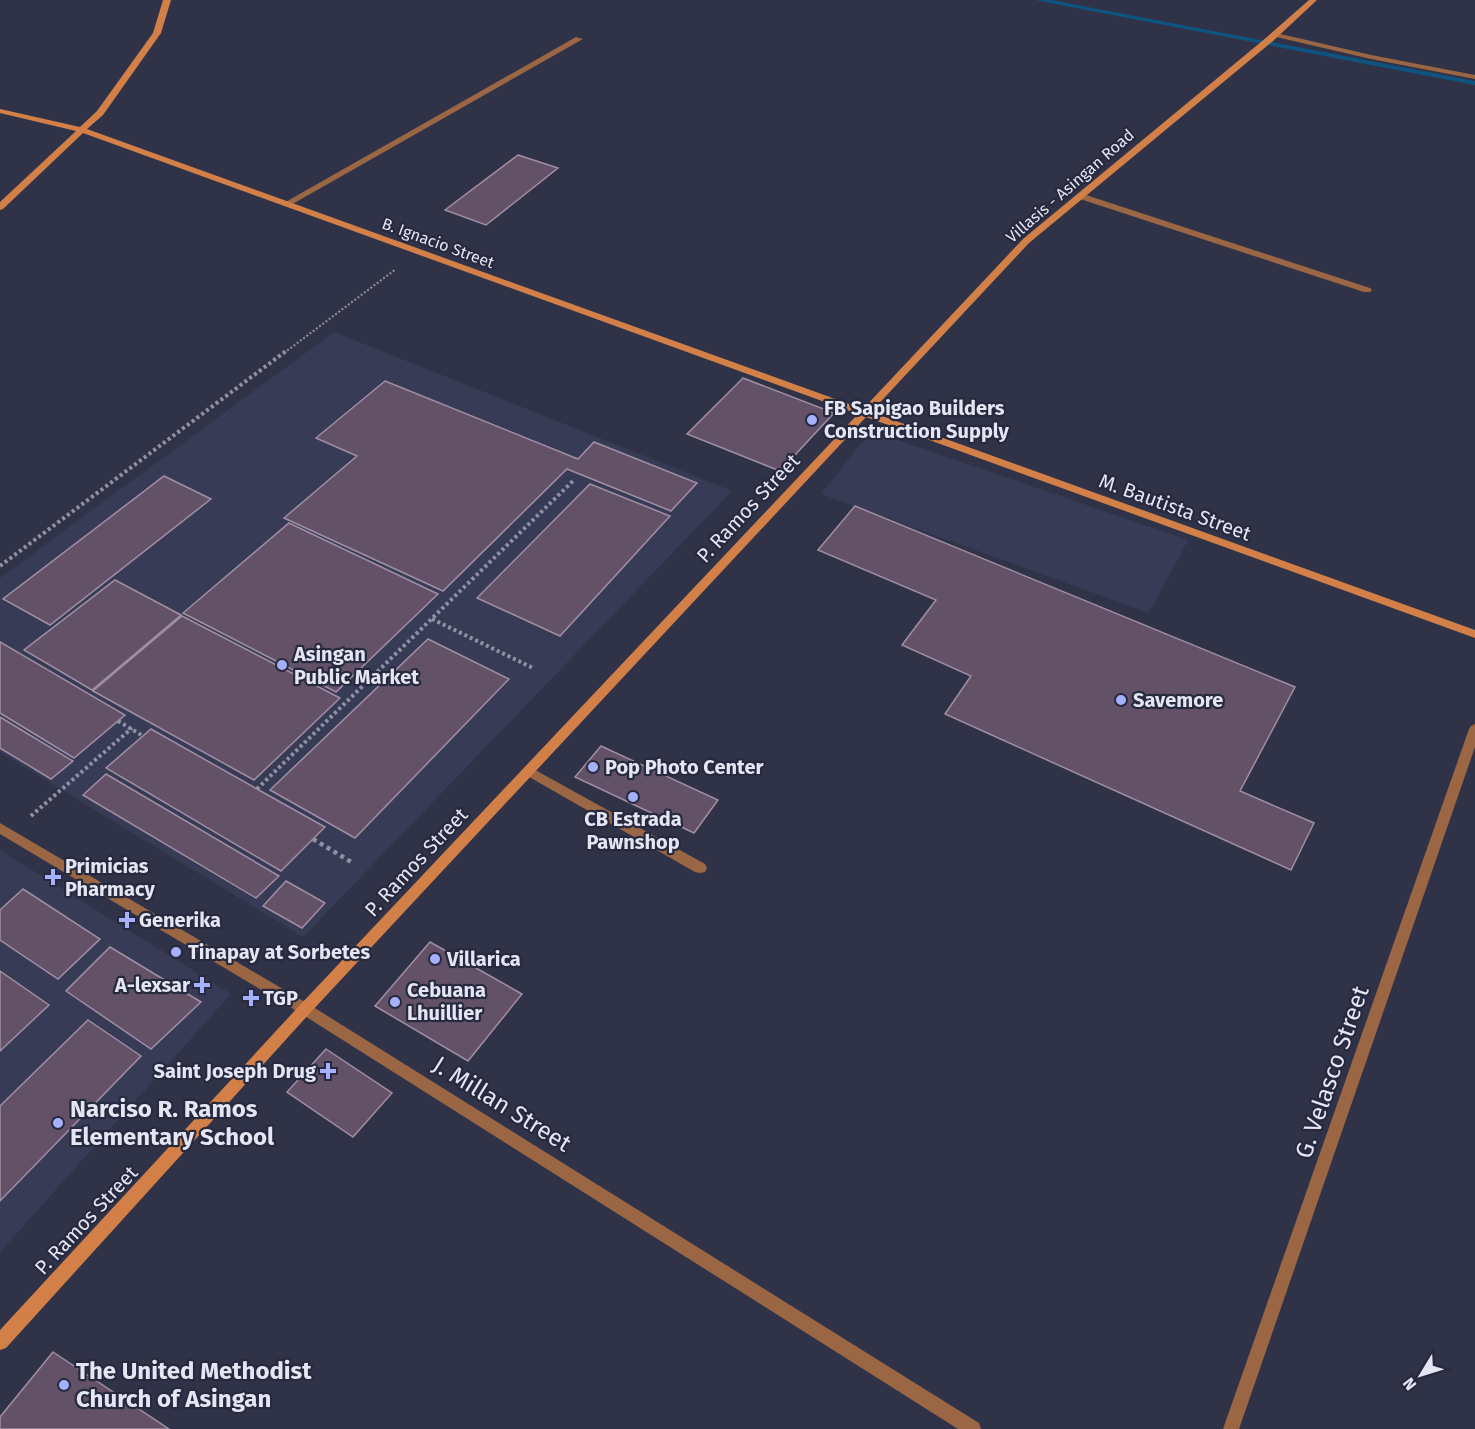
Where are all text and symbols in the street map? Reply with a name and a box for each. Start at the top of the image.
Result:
street label: Villasis - Asingan Road [1002,125,1138,247]
street label: B. Ignacio Street [379,214,497,272]
place label: FB Sapigao Builders Construction Supply [824,396,1010,443]
marker: FB Sapigao Builders Construction Supply [805,413,819,427]
street label: P. Ramos Street [692,448,805,567]
street label: M. Bautista Street [1096,468,1255,546]
place label: Asingan Public Market [293,642,419,689]
marker: Asingan Public Market [275,658,289,672]
place label: Savemore [1133,688,1223,712]
marker: Savemore [1114,693,1128,707]
place label: Pop Photo Center [605,755,764,779]
marker: Pop Photo Center [586,760,600,774]
marker: CB Estrada Pawnshop [626,790,640,804]
street label: P. Ramos Street [360,802,473,921]
place label: CB Estrada Pawnshop [584,807,682,854]
place label: Primicias Pharmacy [65,854,156,901]
marker: Primicias Pharmacy [46,870,60,884]
place label: Generika [139,908,221,932]
marker: Generika [120,913,134,927]
place label: Tinapay at Sorbetes [188,940,370,964]
marker: Tinapay at Sorbetes [169,945,183,959]
place label: Villarica [446,947,521,971]
marker: Villarica [428,952,442,966]
place label: A-lexsar [114,973,191,997]
marker: A-lexsar [195,978,209,992]
place label: Cebuana Lhuillier [407,978,486,1025]
street label: G. Velasco Street [1289,982,1375,1162]
place label: TGP [263,986,298,1010]
marker: TGP [244,991,258,1005]
marker: Cebuana Lhuillier [388,995,402,1009]
street label: J. Millan Street [428,1050,576,1158]
place label: Saint Joseph Drug [154,1059,317,1083]
marker: Saint Joseph Drug [321,1064,335,1078]
place label: Narciso R. Ramos Elementary School [70,1095,275,1151]
marker: Narciso R. Ramos Elementary School [51,1116,65,1130]
street label: P. Ramos Street [30,1160,143,1279]
north arrow [1391,1345,1451,1405]
place label: The United Methodist Church of Asingan [76,1357,312,1413]
text: N [1399,1374,1420,1394]
marker: The United Methodist Church of Asingan [57,1378,71,1392]

